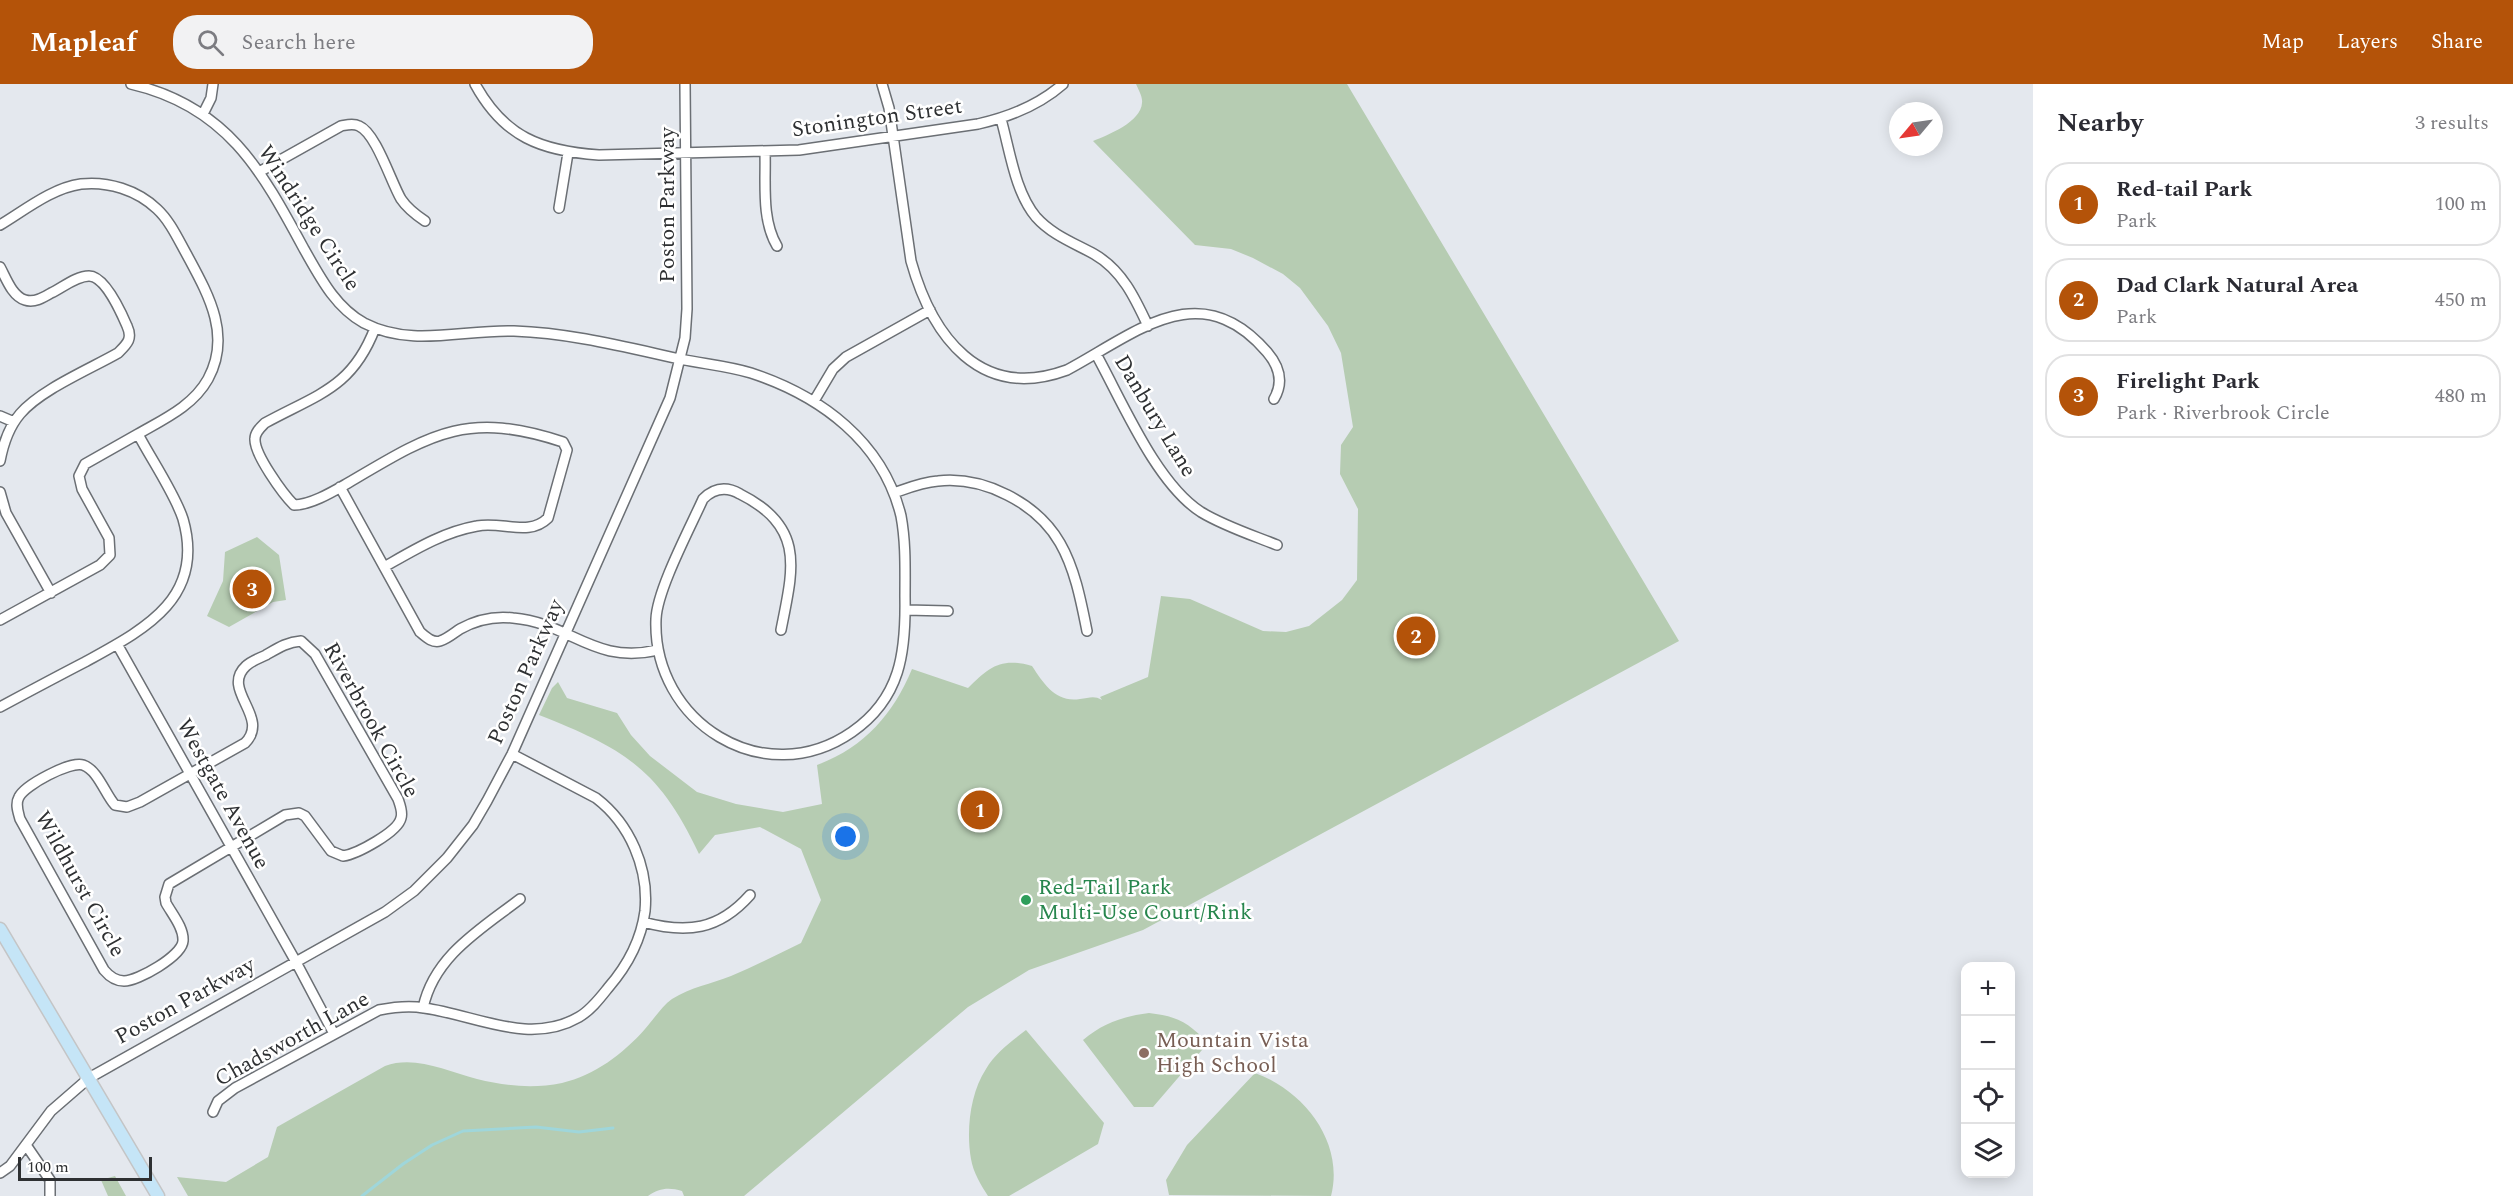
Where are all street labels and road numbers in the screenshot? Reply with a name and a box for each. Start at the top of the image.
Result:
street label: Stonington Street [790,90,964,146]
street label: Poston Parkway [651,126,684,283]
street label: Windridge Circle [249,138,369,298]
street label: Danbury Lane [1105,348,1205,484]
street label: Poston Parkway [479,593,573,750]
street label: Riverbrook Circle [315,636,427,804]
street label: Westgate Avenue [168,713,278,875]
street label: Wildhurst Circle [26,805,134,963]
street label: Poston Parkway [109,948,262,1053]
street label: Chadsworth Lane [209,983,375,1095]

